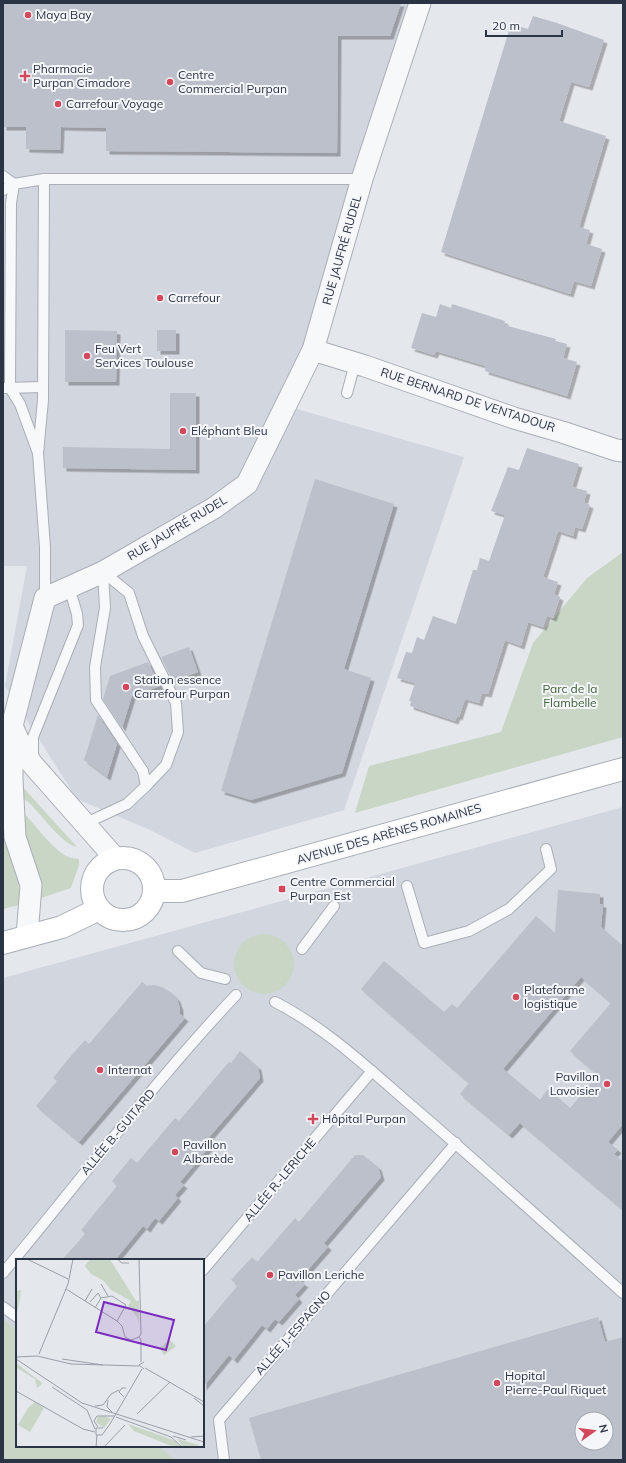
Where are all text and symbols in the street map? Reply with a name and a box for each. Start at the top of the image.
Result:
place label: Maya Bay [36,7,92,22]
marker: Maya Bay [23,10,33,20]
scale bar [486,12,562,38]
text: 20 m [492,18,520,33]
place label: Pharmacie Purpan Cimadore [33,61,130,90]
place label: Centre Commercial Purpan [178,67,287,96]
marker: Pharmacie Purpan Cimadore [20,71,30,81]
marker: Centre Commercial Purpan [165,77,175,87]
place label: Carrefour Voyage [66,96,163,111]
marker: Carrefour Voyage [53,99,63,109]
street label: RUE JAUFRÉ RUDEL [319,193,365,307]
place label: Carrefour [168,290,221,305]
marker: Carrefour [155,293,165,303]
place label: Feu Vert Services Toulouse [95,341,194,370]
marker: Feu Vert Services Toulouse [82,351,92,361]
street label: RUE BERNARD DE VENTADOUR [379,364,557,435]
place label: Eléphant Bleu [191,423,268,438]
marker: Eléphant Bleu [178,426,188,436]
street label: RUE JAUFRÉ RUDEL [124,492,230,563]
place label: Station essence Carrefour Purpan [134,672,230,701]
park label: Parc de la Flambelle [543,681,598,710]
marker: Station essence Carrefour Purpan [121,682,131,692]
street label: AVENUE DES ARÈNES ROMAINES [295,800,483,867]
place label: Centre Commercial Purpan Est [290,874,395,903]
marker: Centre Commercial Purpan Est [277,884,287,894]
place label: Plateforme logistique [524,982,585,1011]
marker: Plateforme logistique [511,992,521,1002]
place label: Internat [108,1062,152,1077]
marker: Internat [95,1065,105,1075]
place label: Pavillon Lavoisier [550,1069,600,1098]
marker: Pavillon Lavoisier [602,1079,612,1089]
street label: ALLÉE B.-GUITARD [77,1086,158,1178]
place label: Hôpital Purpan [322,1111,406,1126]
marker: Hôpital Purpan [307,1113,319,1125]
street label: ALLÉE R.-LERICHE [240,1135,319,1224]
place label: Pavillon Albarède [183,1137,234,1166]
marker: Pavillon Albarède [170,1147,180,1157]
inset map [16,1259,204,1447]
place label: Pavillon Leriche [278,1267,364,1282]
marker: Pavillon Leriche [265,1270,275,1280]
street label: ALLÉE J.-ESPAGNO [252,1287,333,1378]
place label: Hopital Pierre-Paul Riquet [505,1368,606,1397]
marker: Hopital Pierre-Paul Riquet [492,1378,502,1388]
north arrow [574,1411,614,1451]
text: N [596,1423,612,1434]

